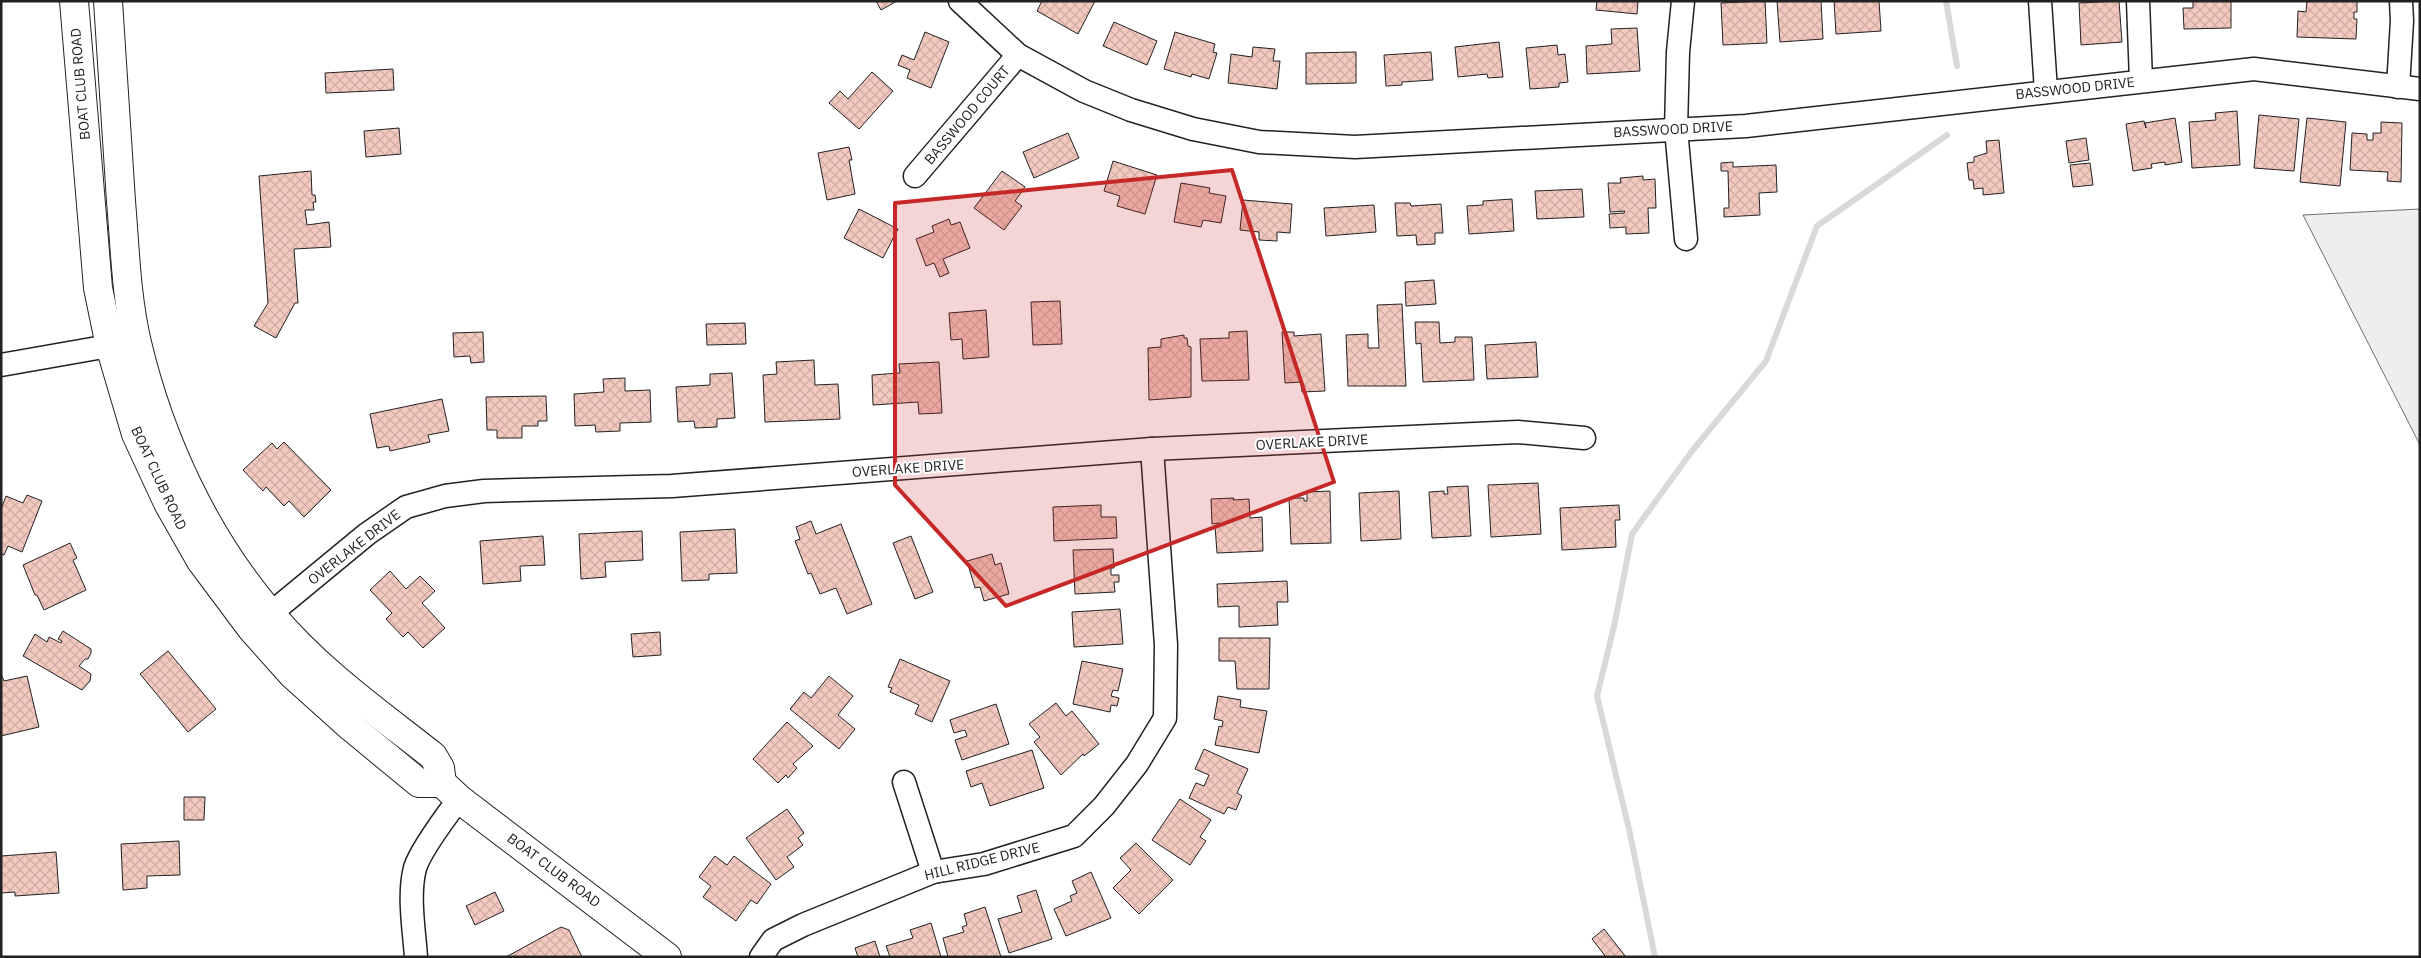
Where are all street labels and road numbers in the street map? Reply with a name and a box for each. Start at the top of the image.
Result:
street label: BOAT CLUB ROAD [66,27,94,141]
street label: BASSWOOD COURT [920,62,1014,168]
street label: BASSWOOD DRIVE [2014,73,2136,103]
street label: BASSWOOD DRIVE [1613,117,1733,141]
street label: BOAT CLUB ROAD [127,423,191,533]
street label: OVERLAKE DRIVE [1255,430,1369,454]
street label: OVERLAKE DRIVE [851,455,965,481]
street label: OVERLAKE DRIVE [304,505,404,589]
street label: BOAT CLUB ROAD [504,829,604,911]
street label: HILL RIDGE DRIVE [922,838,1042,884]

